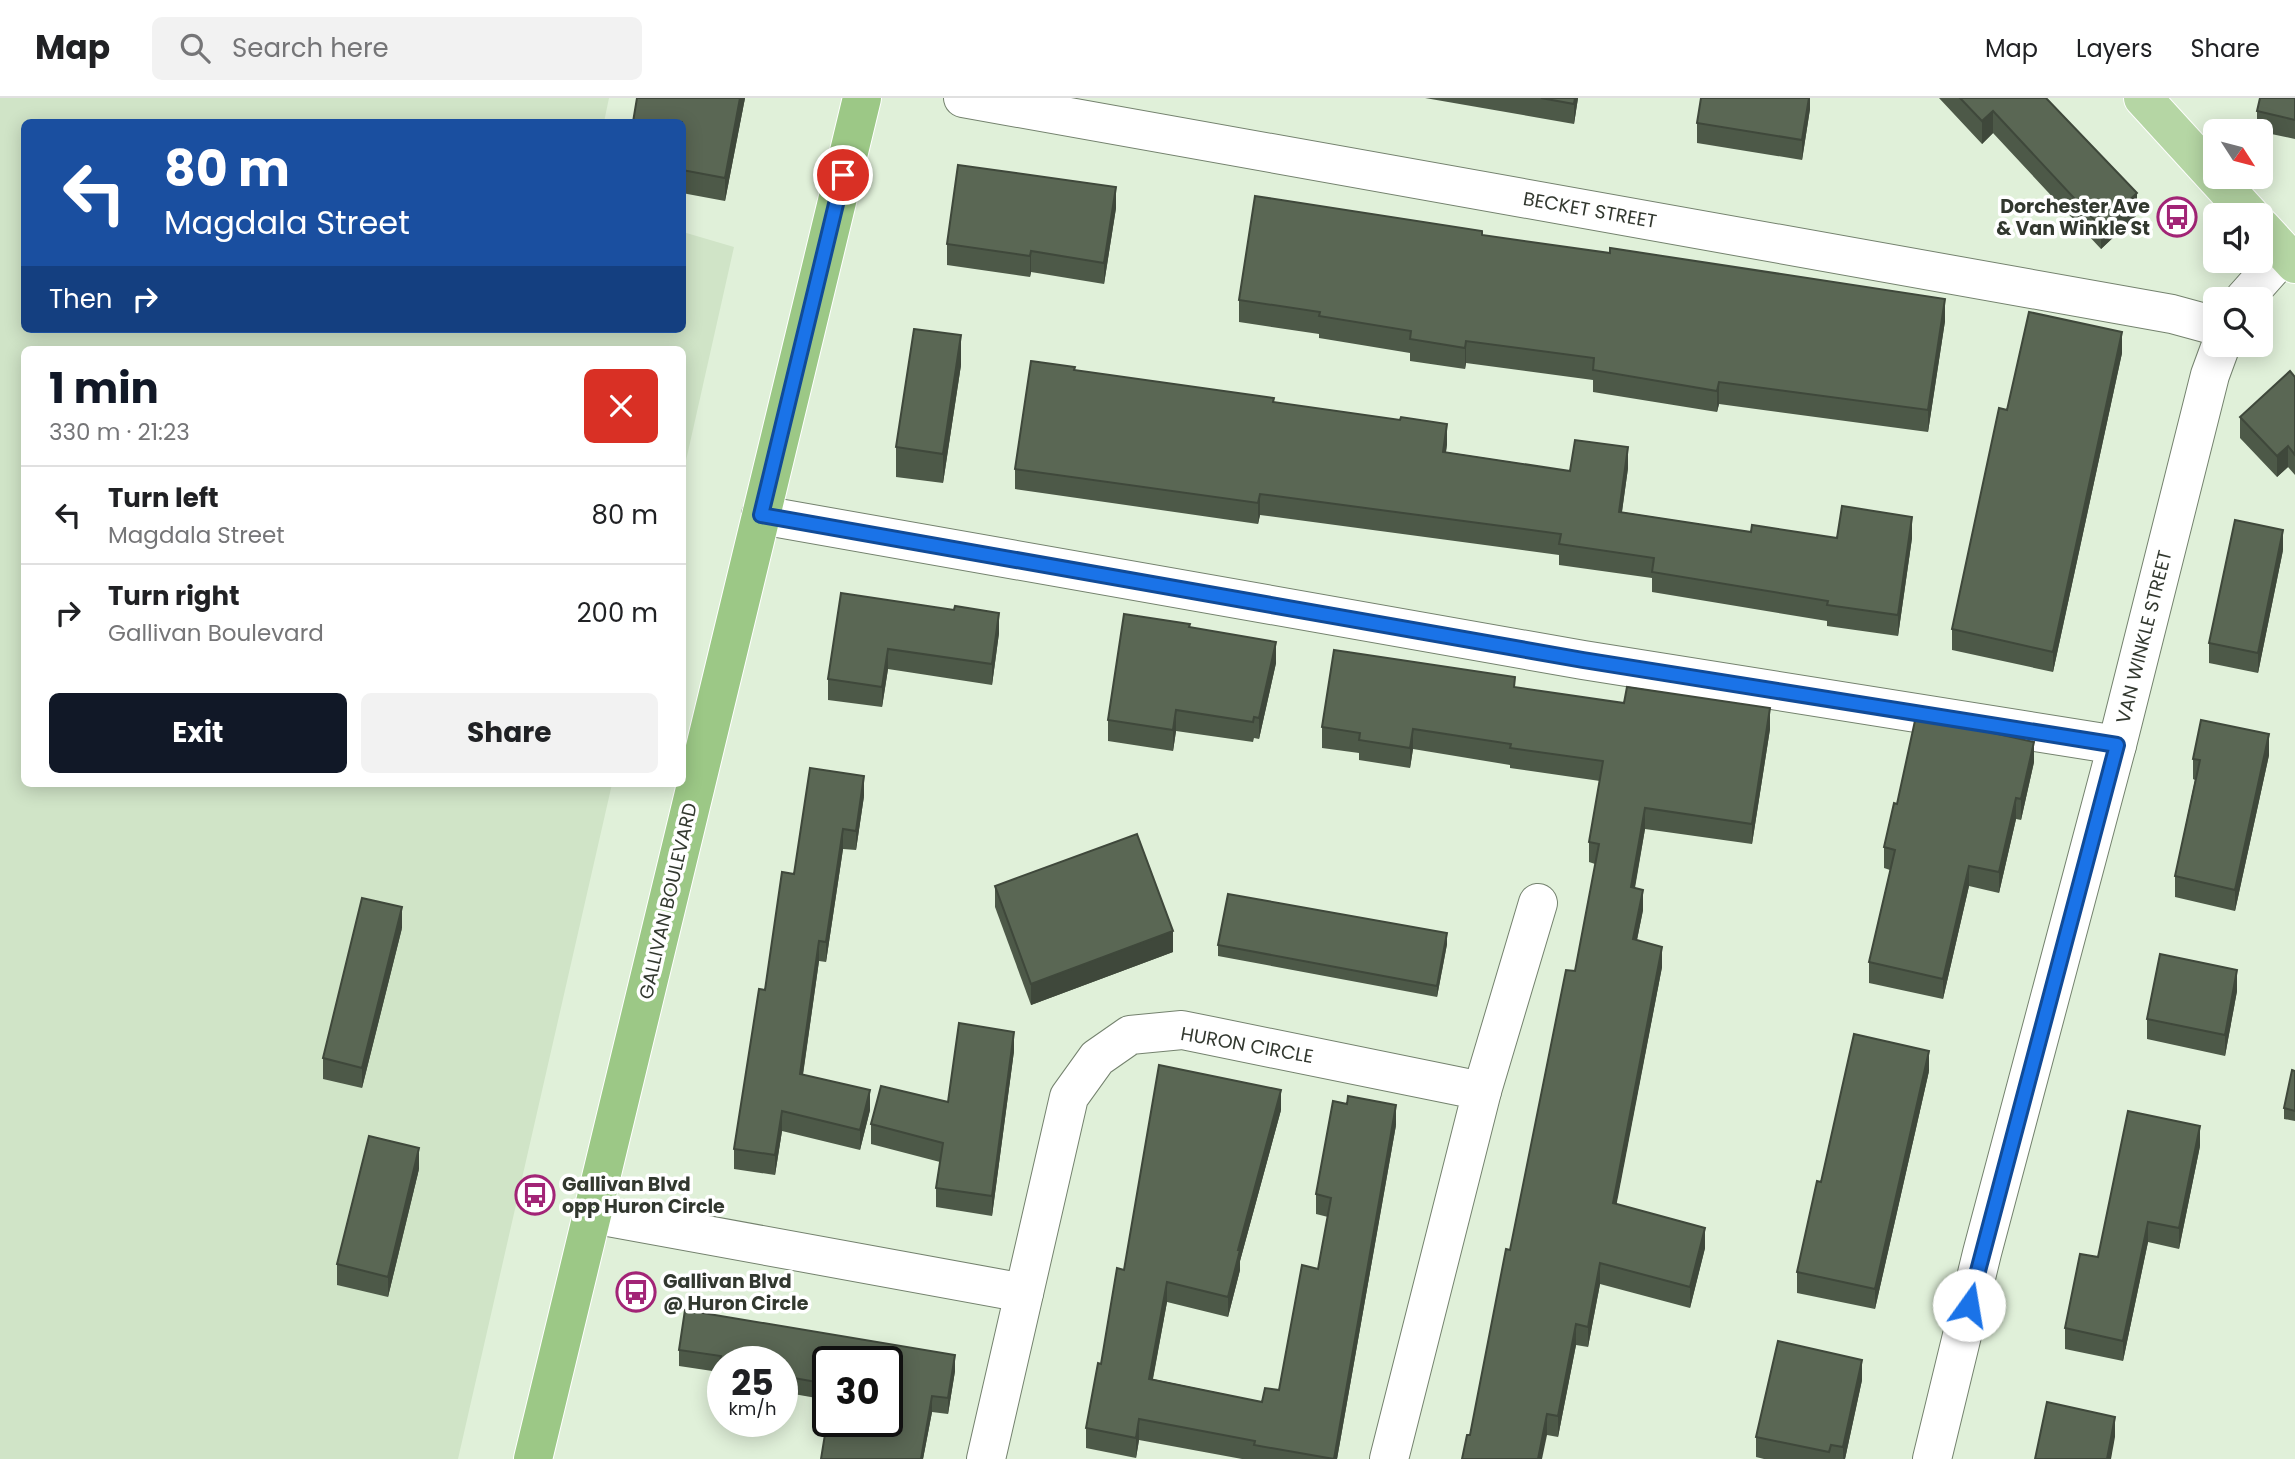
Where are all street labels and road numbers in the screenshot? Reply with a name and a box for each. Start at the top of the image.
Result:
street label: BECKET STREET [1521,185,1659,235]
street label: VAN WINKLE STREET [2109,547,2179,727]
street label: GALLIVAN BOULEVARD [632,800,704,1002]
street label: HURON CIRCLE [1178,1020,1316,1070]

